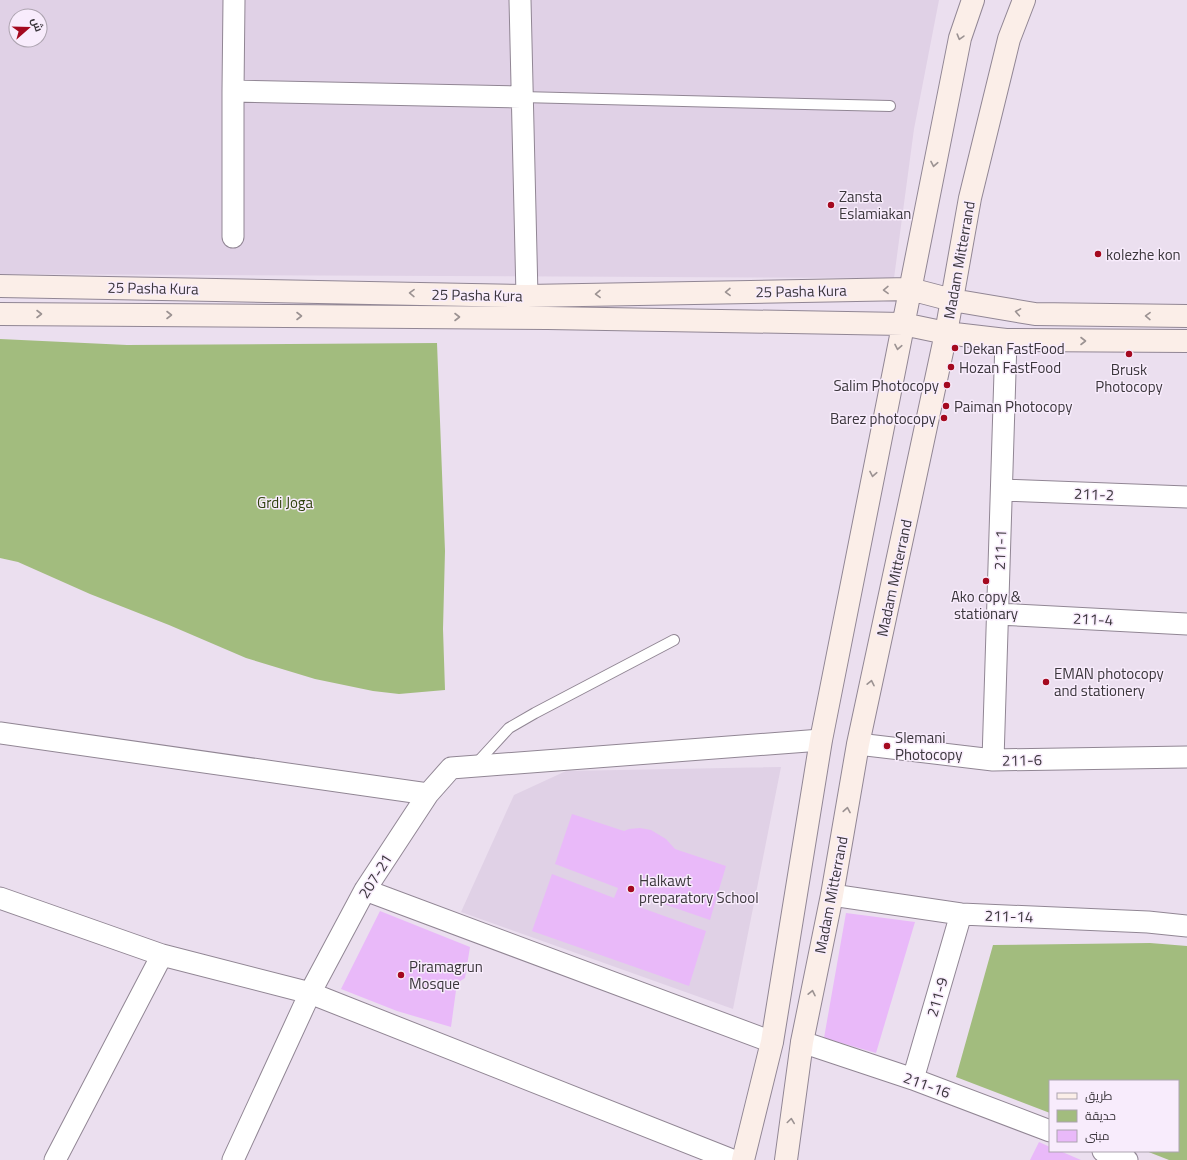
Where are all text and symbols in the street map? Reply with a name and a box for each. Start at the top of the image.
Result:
north arrow [8,8,48,48]
text: ش [27,15,47,34]
one-way arrow [956,33,965,40]
one-way arrow [931,161,939,167]
place label: Zansta Eslamiakan [839,185,911,225]
street label: Madam Mitterrand [937,199,981,321]
marker: Zansta Eslamiakan [826,200,836,210]
place label: kolezhe kon [1106,243,1181,266]
marker: kolezhe kon [1093,249,1103,259]
street label: 25 Pasha Kura [107,276,199,300]
street label: 25 Pasha Kura [755,279,847,303]
street label: 25 Pasha Kura [431,283,523,307]
one-way arrow [883,285,889,294]
one-way arrow [725,288,731,296]
one-way arrow [409,289,415,297]
one-way arrow [595,290,601,298]
one-way arrow [1015,308,1021,316]
one-way arrow [36,310,42,318]
one-way arrow [166,311,172,319]
one-way arrow [1145,311,1151,320]
one-way arrow [296,312,302,320]
one-way arrow [454,313,460,321]
place label: Dekan FastFood [963,337,1065,360]
one-way arrow [1080,337,1086,345]
marker: Dekan FastFood [950,343,960,353]
one-way arrow [895,344,903,350]
marker: Brusk Photocopy [1124,349,1134,359]
place label: Hozan FastFood [959,356,1061,379]
place label: Brusk Photocopy [1095,358,1163,398]
marker: Hozan FastFood [946,362,956,372]
place label: Salim Photocopy [833,374,939,397]
marker: Salim Photocopy [942,380,952,390]
place label: Paiman Photocopy [954,395,1072,418]
marker: Paiman Photocopy [941,401,951,411]
place label: Barez photocopy [830,407,936,430]
marker: Barez photocopy [939,413,949,423]
one-way arrow [870,471,878,477]
street label: 211-2 [1074,482,1114,506]
park label: Grdi Joga [257,491,314,514]
street label: Madam Mitterrand [870,517,918,639]
street label: 211-1 [988,530,1012,570]
marker: Ako copy & stationary [981,576,991,586]
place label: Ako copy & stationary [951,585,1022,625]
street label: 211-4 [1072,606,1114,632]
place label: EMAN photocopy and stationery [1054,662,1164,702]
marker: EMAN photocopy and stationery [1041,677,1051,687]
one-way arrow [867,680,875,686]
place label: Slemani Photocopy [895,726,962,766]
marker: Slemani Photocopy [882,741,892,751]
street label: 211-6 [1002,748,1042,772]
one-way arrow [842,807,851,814]
street label: Madam Mitterrand [808,834,854,956]
street label: 207-21 [352,849,398,903]
place label: Halkawt preparatory School [639,869,759,909]
marker: Halkawt preparatory School [626,884,636,894]
street label: 211-14 [984,904,1034,928]
place label: Piramagrun Mosque [409,955,483,995]
marker: Piramagrun Mosque [396,970,406,980]
street label: 211-9 [920,975,954,1019]
one-way arrow [808,990,816,996]
street label: 211-16 [900,1066,954,1104]
legend [1049,1080,1179,1152]
text: طريق [1085,1086,1113,1105]
text: حديقة [1085,1106,1116,1125]
one-way arrow [786,1118,795,1124]
text: مبنى [1085,1126,1110,1145]

